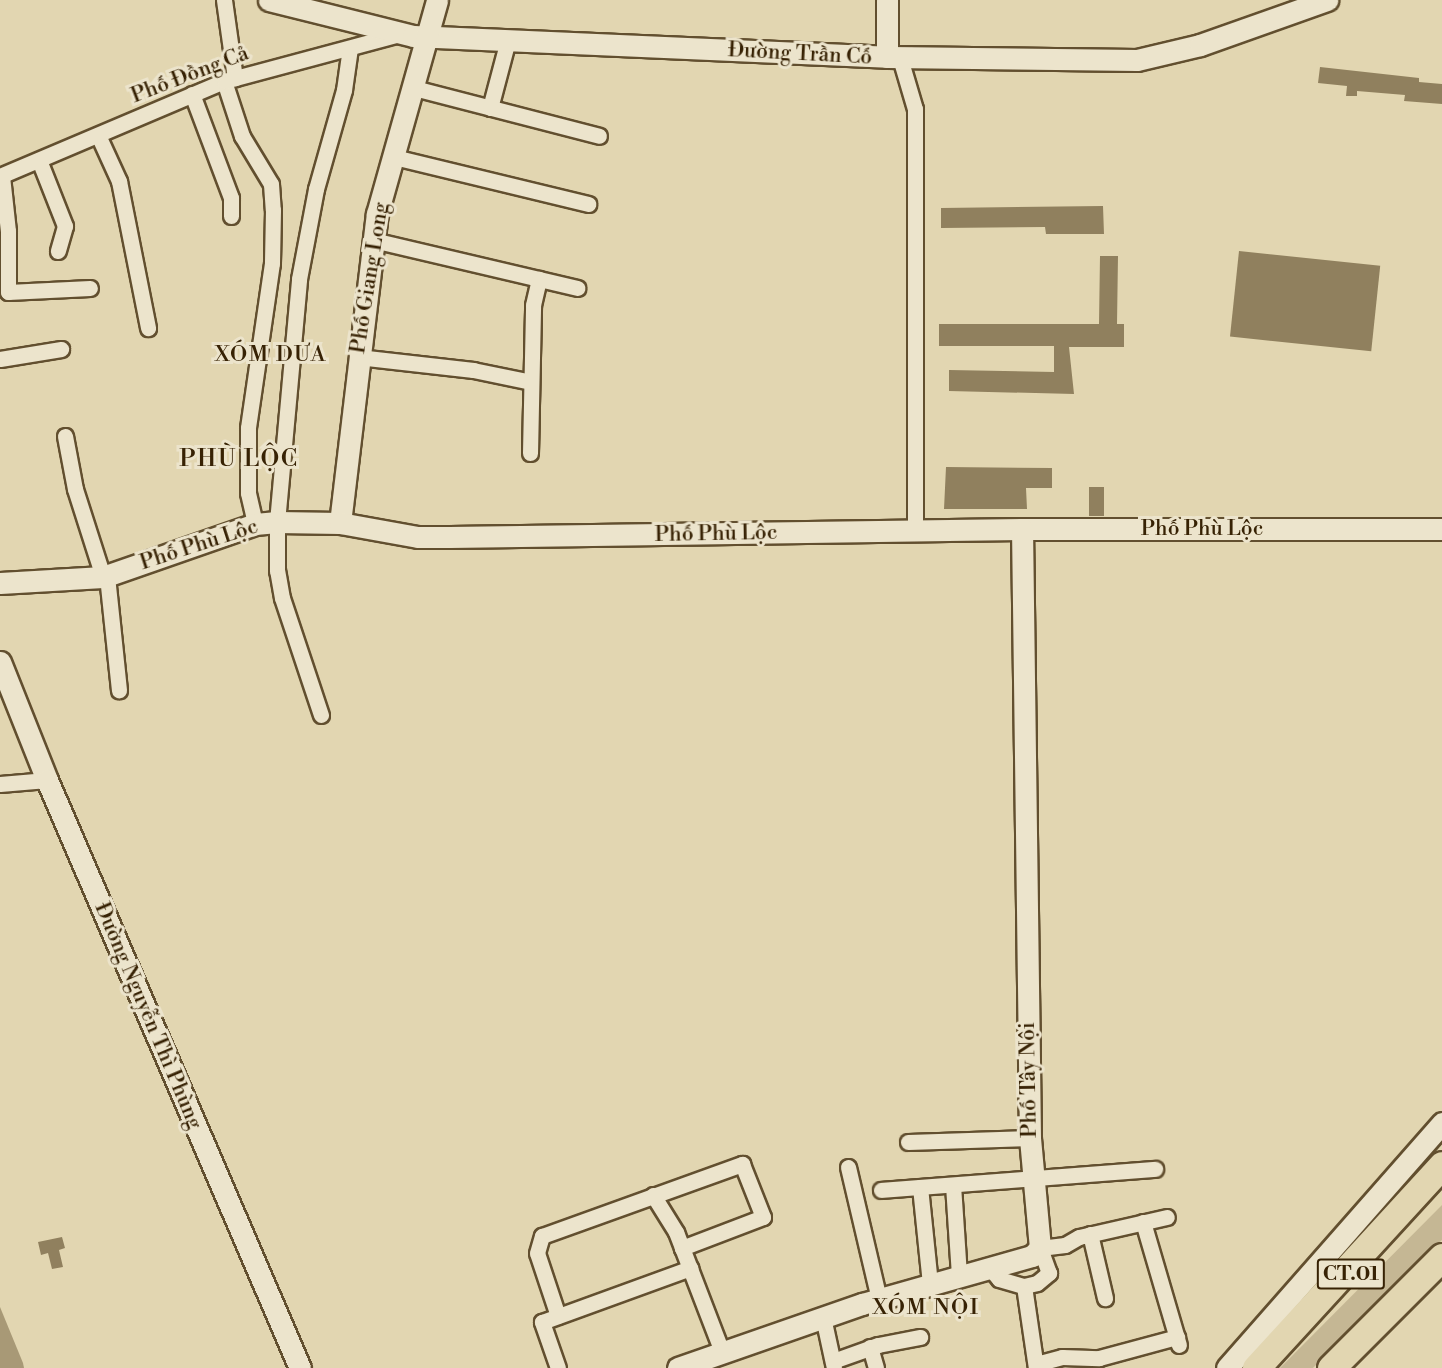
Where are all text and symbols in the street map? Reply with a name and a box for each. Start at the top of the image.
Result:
street label: Đường Trần Cố [727,38,873,70]
street label: Phố Đồng Cả [128,41,252,109]
street label: Phố Giang Long [346,201,394,355]
district label: XÓM DƯA [215,342,327,368]
district label: PHÙ LỘC [179,446,299,474]
street label: Phố Phù Lộc [137,514,261,576]
street label: Phố Phù Lộc [1141,516,1263,542]
street label: Phố Phù Lộc [655,520,777,548]
street label: Đường Nguyễn Thì Phùng [89,899,207,1133]
street label: Phố Tây Nội [1015,1022,1043,1138]
road number: CT.01 [1316,1257,1386,1291]
district label: XÓM NỘI [872,1295,980,1321]

